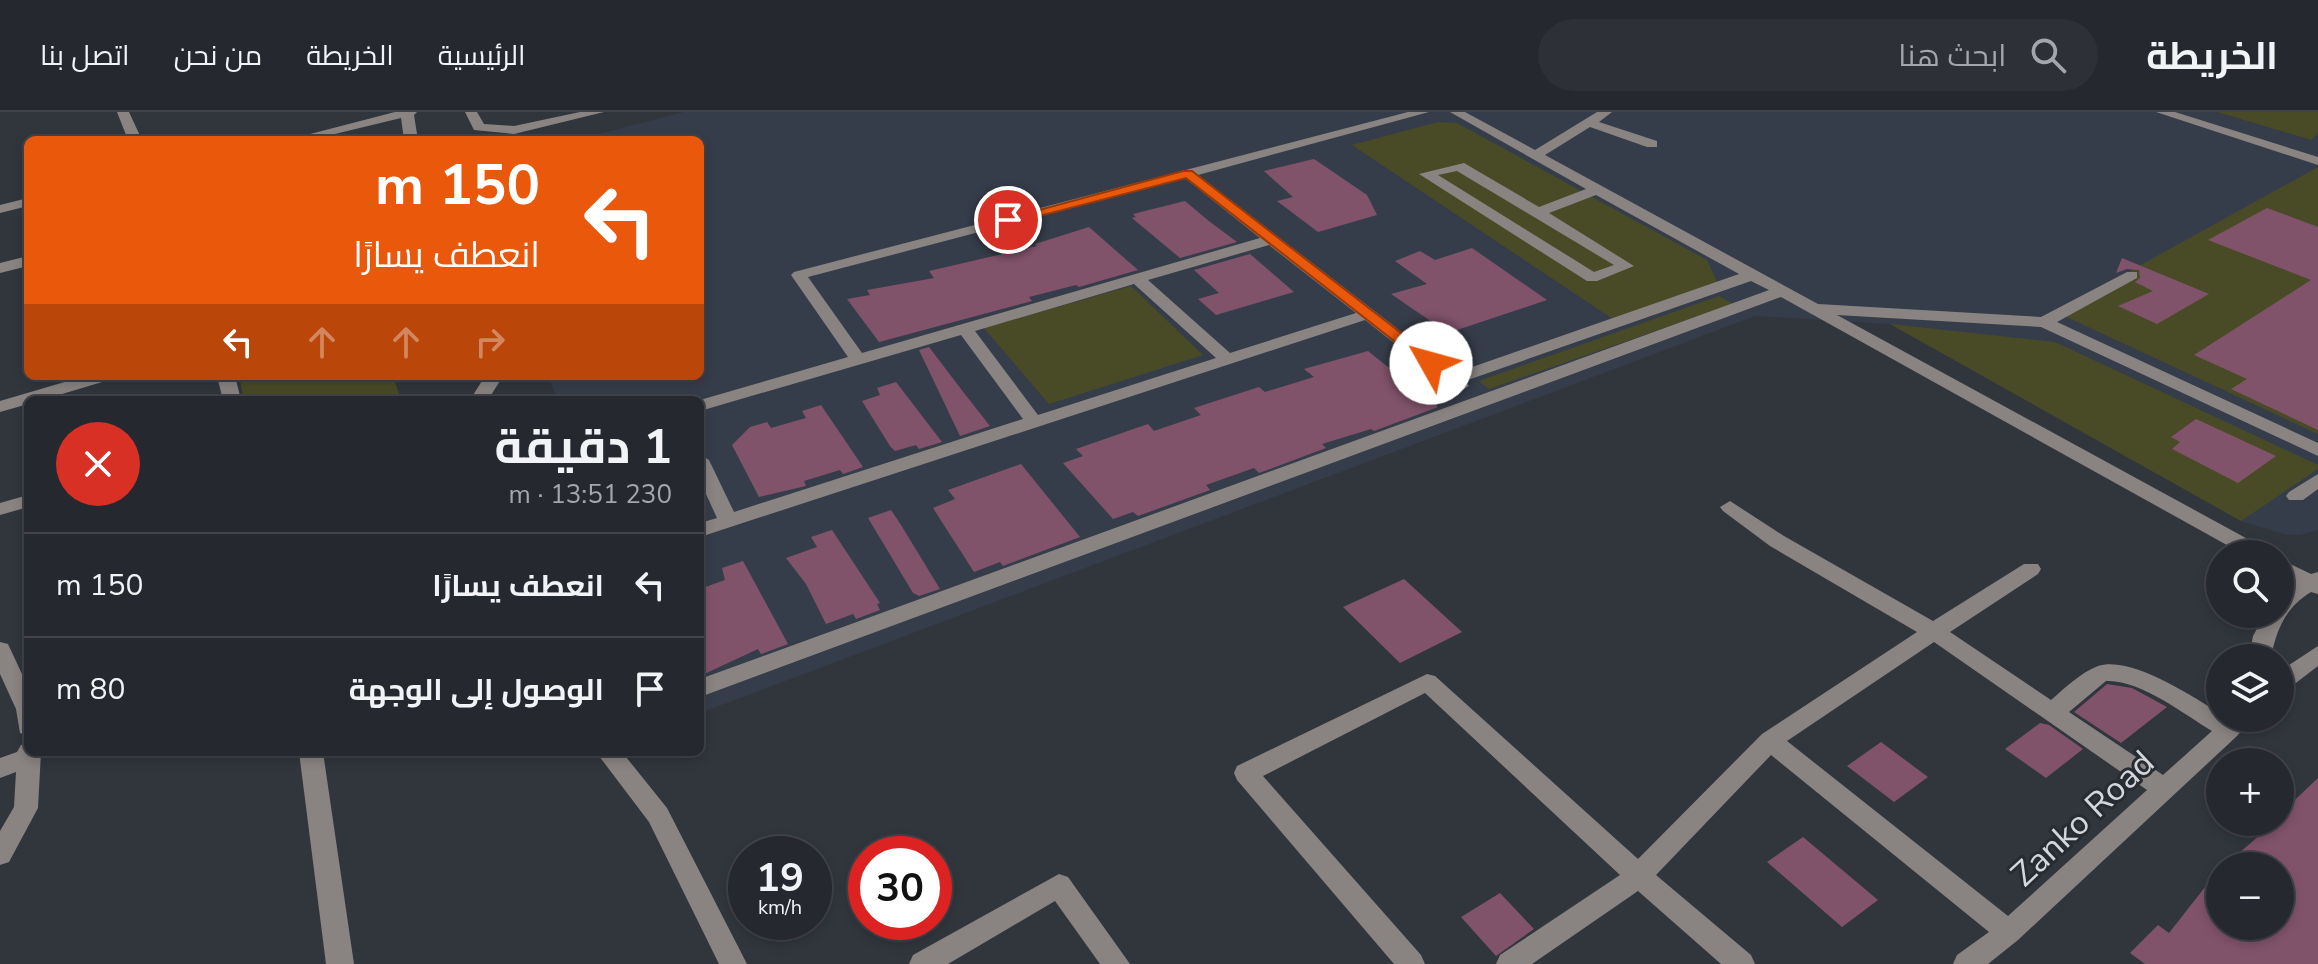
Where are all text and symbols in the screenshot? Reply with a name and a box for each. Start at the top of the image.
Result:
search box [1538,19,2098,91]
text: الخريطة [2146,31,2278,82]
icon: search [2026,33,2070,77]
text: ابحث هنا [1898,36,2006,77]
text: اتصل بنا [40,37,130,75]
text: من نحن [174,37,262,75]
text: الخريطة [306,37,394,75]
text: الرئيسية [438,37,526,75]
text: 150 m [375,147,540,224]
icon: left [568,168,672,272]
pin [974,186,1042,254]
icon: arrive [986,198,1030,242]
text: انعطف يسارًا [353,231,540,280]
icon: left [216,320,260,364]
icon: ahead [300,320,344,364]
icon: ahead [384,320,428,364]
icon: right [468,320,512,364]
position arrow [1389,321,1473,405]
text: 1 دقيقة [495,414,672,480]
button: close [56,422,140,506]
text: 230 m · 13:51 [509,477,672,512]
map controls [2206,540,2294,940]
button: search [2206,540,2294,628]
icon: left [628,563,672,607]
text: 150 m [56,565,143,606]
text: انعطف يسارًا [432,566,604,607]
button: layers [2206,644,2294,732]
icon: arrive [628,667,672,711]
text: 80 m [56,669,125,710]
text: الوصول إلى الوجهة [349,670,604,711]
street label: Zanko Road [2001,740,2164,897]
button: + [2206,748,2294,836]
speed limit sign: 30 [848,836,952,940]
text: 19 [756,851,804,905]
button: − [2206,852,2294,940]
text: km/h [758,894,802,921]

